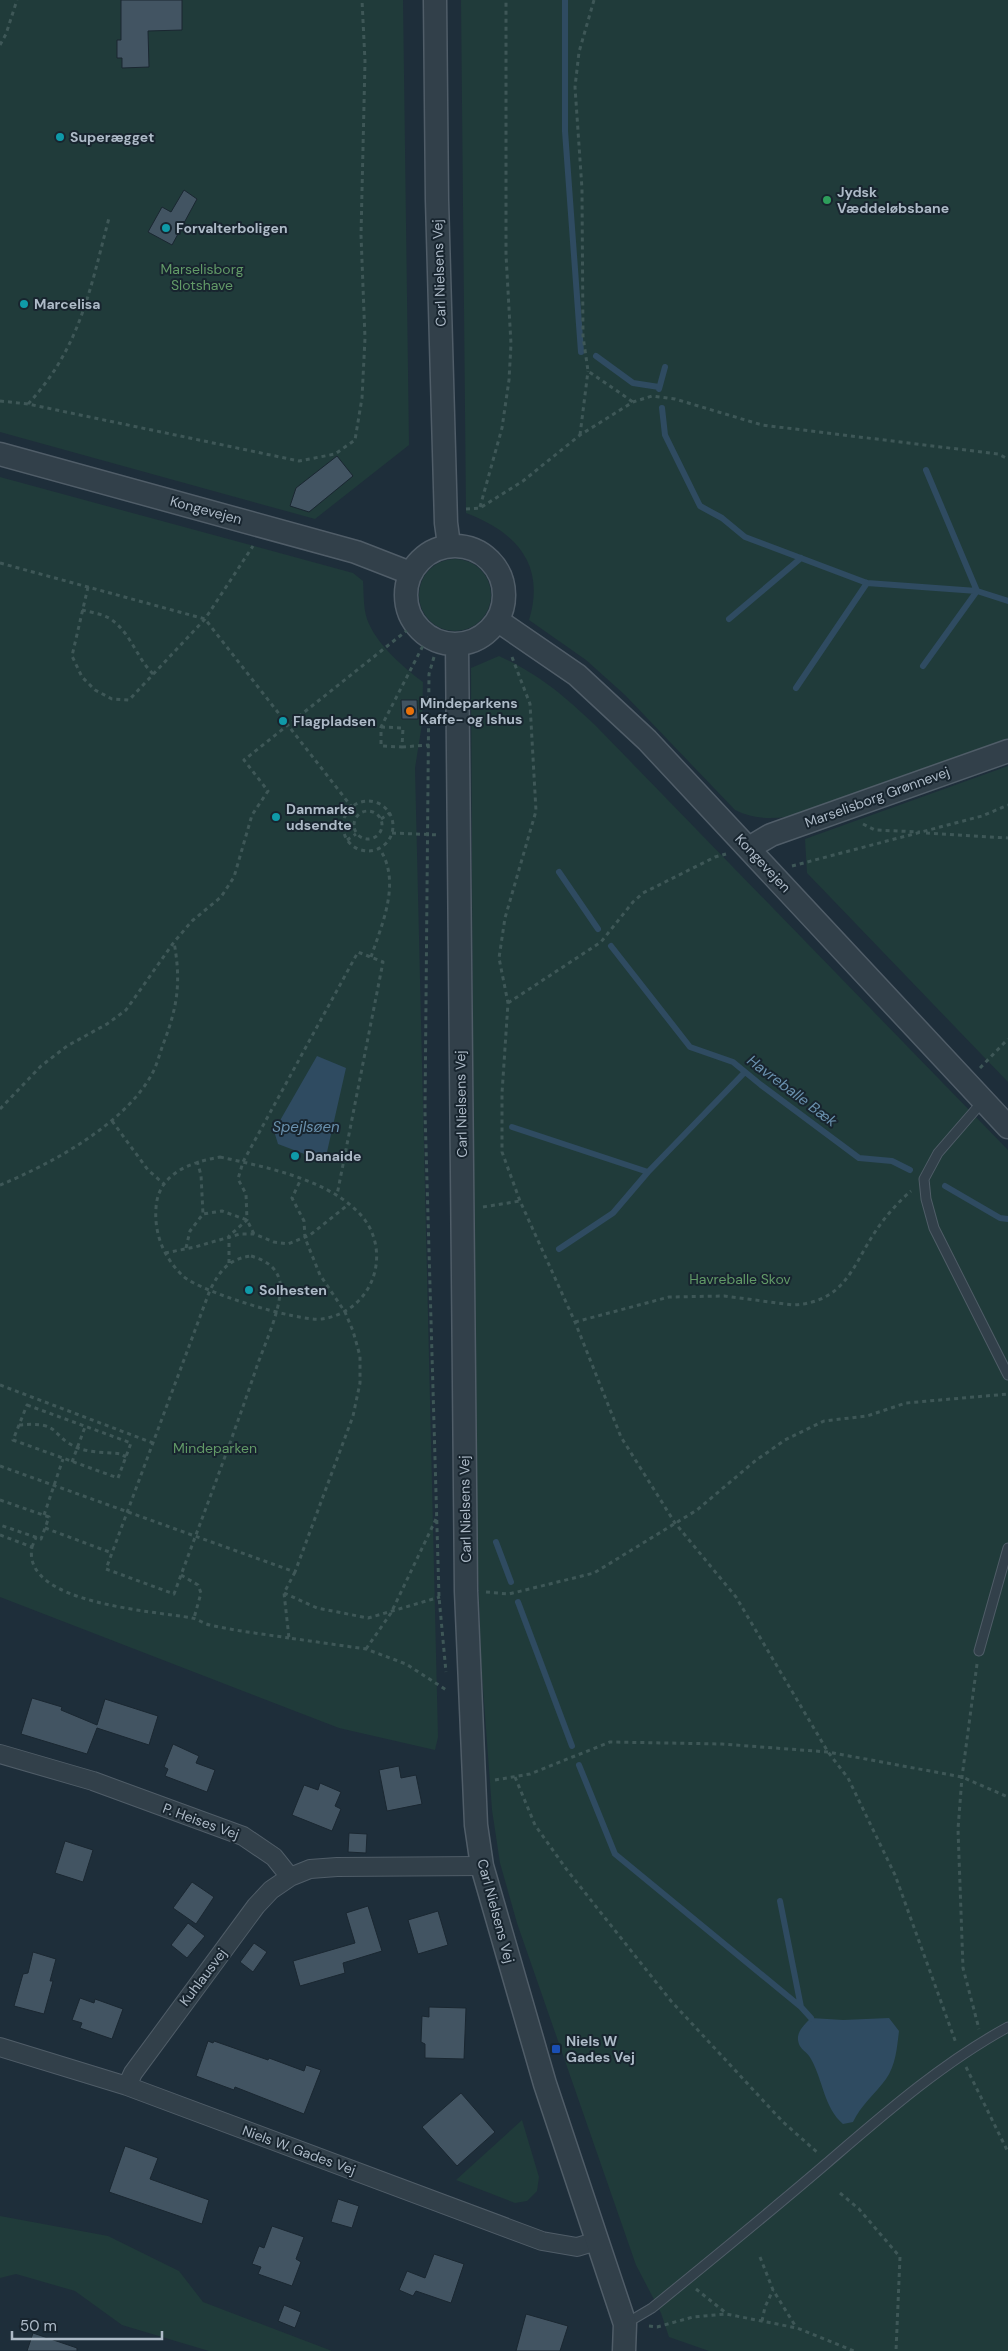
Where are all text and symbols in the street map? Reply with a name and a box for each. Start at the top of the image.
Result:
place label: Superægget [70,128,154,146]
marker: Superægget [54,131,66,143]
place label: Jydsk Væddeløbsbane [837,183,949,217]
marker: Jydsk Væddeløbsbane [821,194,833,206]
place label: Forvalterboligen [176,219,288,237]
street label: Carl Nielsens Vej [428,219,450,327]
marker: Forvalterboligen [160,222,172,234]
park label: Marselisborg Slotshave [161,260,244,294]
place label: Marcelisa [34,295,100,313]
marker: Marcelisa [18,298,30,310]
street label: Kongevejen [168,492,244,528]
place label: Mindeparkens Kaffe- og Ishus [420,694,522,728]
marker: Mindeparkens Kaffe- og Ishus [404,705,416,717]
place label: Flagpladsen [293,712,376,730]
marker: Flagpladsen [277,715,289,727]
street label: Marselisborg Grønnevej [802,762,952,832]
place label: Danmarks udsendte [286,800,355,834]
marker: Danmarks udsendte [270,811,282,823]
street label: Kongevejen [731,830,795,896]
street label: Carl Nielsens Vej [451,1050,471,1158]
water label: Havreballe Bæk [743,1051,841,1132]
water label: Spejlsøen [272,1117,340,1137]
place label: Danaide [305,1147,361,1165]
marker: Danaide [289,1150,301,1162]
park label: Havreballe Skov [689,1270,791,1288]
place label: Solhesten [259,1281,327,1299]
marker: Solhesten [243,1284,255,1296]
park label: Mindeparken [173,1439,257,1457]
street label: Carl Nielsens Vej [455,1455,475,1563]
street label: P. Heises Vej [160,1799,242,1843]
street label: Carl Nielsens Vej [473,1857,519,1965]
street label: Kuhlausvej [175,1945,231,2009]
place label: Niels W Gades Vej [566,2032,635,2066]
marker: Niels W Gades Vej [550,2043,562,2055]
street label: Niels W. Gades Vej [240,2121,358,2179]
scale bar [12,2308,162,2340]
text: 50 m [20,2316,57,2336]

